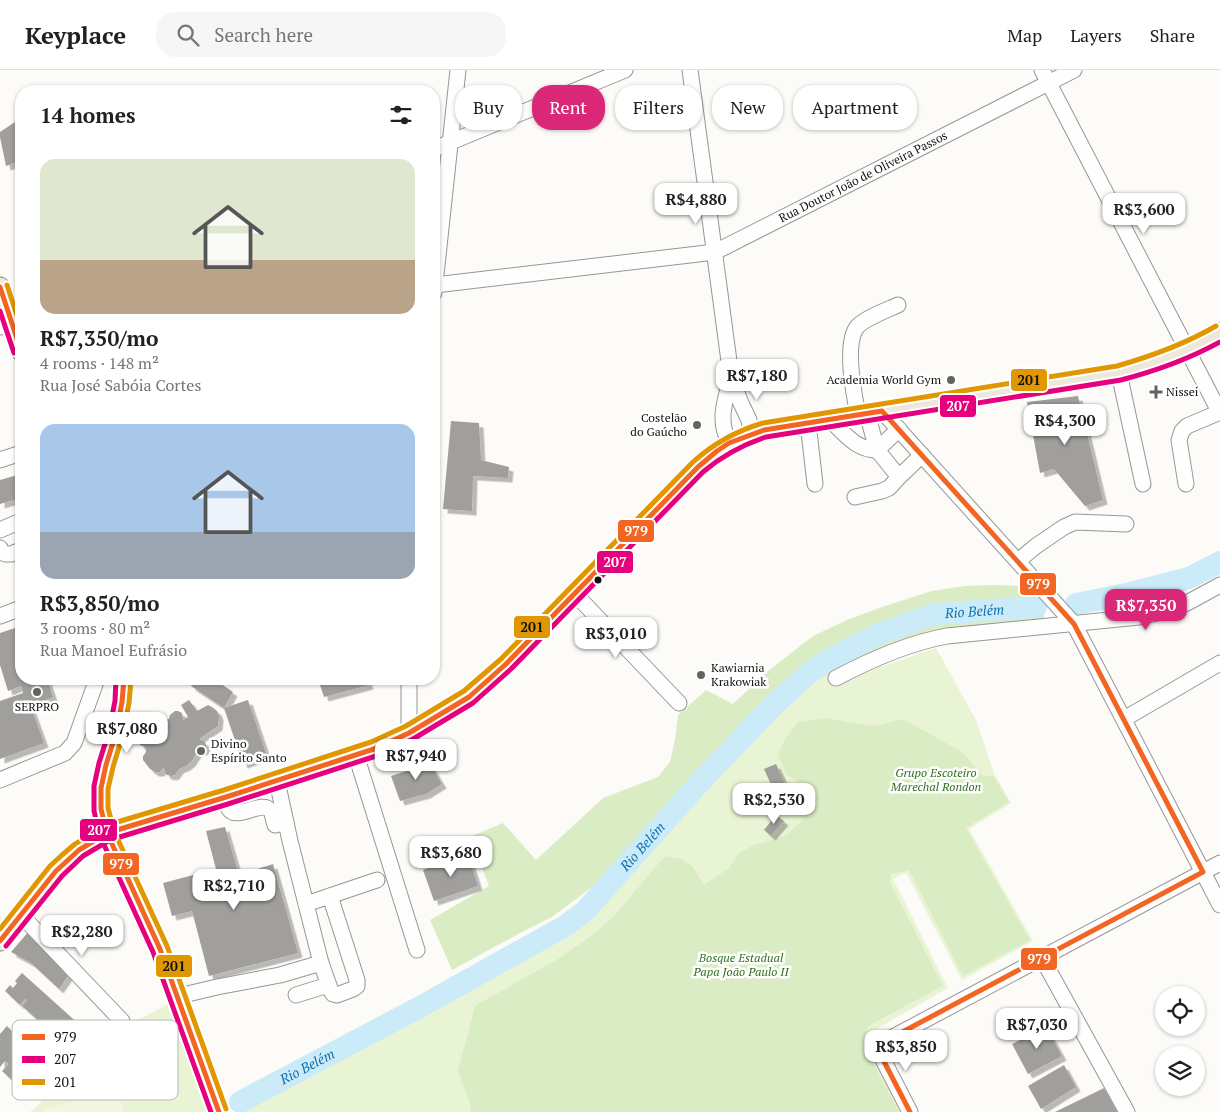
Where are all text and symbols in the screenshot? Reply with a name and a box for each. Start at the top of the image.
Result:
search box [156,12,506,57]
text: Keyplace [25,19,126,51]
icon: search [174,21,202,49]
text: Search here [214,22,313,47]
text: Map [1007,23,1042,47]
text: Layers [1070,23,1122,47]
text: Share [1150,23,1195,47]
chip: Buy [455,85,522,130]
chip: Rent [532,85,605,130]
chip: Filters [615,85,702,130]
chip: New [712,85,783,130]
chip: Apartment [793,85,917,130]
text: 14 homes [40,101,136,129]
icon: filters [387,101,415,129]
street label: Rua Doutor João de Oliveira Passos [776,128,950,225]
pin: R$4,880 [650,182,742,225]
text: R$4,880 [665,188,727,210]
icon: home [183,192,273,282]
pin: R$3,600 [1098,192,1190,235]
text: R$3,600 [1113,198,1175,220]
text: R$7,350/mo [40,324,158,352]
text: 4 rooms · 148 m² [40,352,159,374]
pin: R$7,180 [711,358,803,401]
text: R$7,180 [727,364,787,386]
line badge: 201 [1010,368,1048,392]
text: 201 [1017,370,1041,389]
place label: Academia World Gym [826,372,942,387]
text: Rua José Sabóia Cortes [40,374,201,396]
marker: Academia World Gym [945,374,957,386]
place label: Nissei [1166,384,1199,399]
marker: Nissei [1150,386,1162,398]
line badge: 207 [939,394,977,418]
text: 207 [946,396,970,415]
pin: R$4,300 [1019,404,1111,446]
text: R$4,300 [1034,409,1096,431]
place label: Costelão do Gaúcho [630,410,687,439]
marker: Costelão do Gaúcho [691,419,703,431]
icon: home [183,457,273,547]
line badge: 979 [617,519,655,543]
text: 979 [624,521,648,540]
line badge: 207 [596,550,634,574]
text: 207 [603,552,627,571]
line badge: 979 [1019,572,1057,596]
text: 979 [1026,574,1050,593]
unlabelled marker [593,575,603,585]
pin: R$7,350 [1100,588,1192,631]
text: R$3,850/mo [40,589,160,617]
text: R$7,350 [1116,594,1176,616]
water label: Rio Belém [943,599,1005,622]
line badge: 201 [513,615,551,639]
pin: R$3,010 [570,616,662,659]
text: 3 rooms · 80 m² [40,617,150,639]
text: 201 [520,617,544,636]
text: R$3,010 [585,622,647,644]
text: Rua Manoel Eufrásio [40,639,187,661]
place label: Kawiarnia Krakowiak [711,660,767,689]
marker: Kawiarnia Krakowiak [695,669,707,681]
marker: SERPRO [31,686,43,698]
place label: SERPRO [15,699,59,714]
pin: R$7,080 [81,712,173,754]
text: R$7,080 [97,717,157,739]
place label: Divino Espírito Santo [211,736,287,765]
pin: R$7,940 [370,738,462,781]
text: R$7,940 [386,744,446,766]
marker: Divino Espírito Santo [195,745,207,757]
park label: Grupo Escoteiro Marechal Rondon [890,765,981,794]
pin: R$2,530 [728,782,820,825]
text: R$2,530 [743,788,805,810]
line badge: 207 [79,818,118,842]
water label: Rio Belém [615,818,669,876]
text: 207 [87,820,111,839]
pin: R$3,680 [405,836,497,878]
text: R$3,680 [420,841,482,863]
line badge: 979 [102,852,140,876]
text: 979 [109,854,133,873]
pin: R$2,710 [188,868,280,911]
text: R$2,710 [203,874,265,896]
pin: R$2,280 [36,914,128,957]
text: R$2,280 [51,920,113,942]
line badge: 979 [1020,947,1058,971]
text: 979 [1027,949,1051,968]
park label: Bosque Estadual Papa João Paulo II [692,950,789,979]
line badge: 201 [155,954,193,978]
text: 201 [162,956,186,975]
map controls [1155,986,1205,1096]
button: locate [1155,986,1205,1036]
pin: R$7,030 [991,1008,1083,1050]
text: R$7,030 [1007,1013,1067,1035]
legend [12,1020,178,1100]
text: 979 [54,1027,76,1046]
pin: R$3,850 [860,1030,952,1072]
text: R$3,850 [875,1035,937,1057]
water label: Rio Belém [275,1044,338,1089]
button: layers [1155,1046,1205,1096]
text: 207 [54,1049,76,1068]
text: 201 [54,1072,76,1091]

